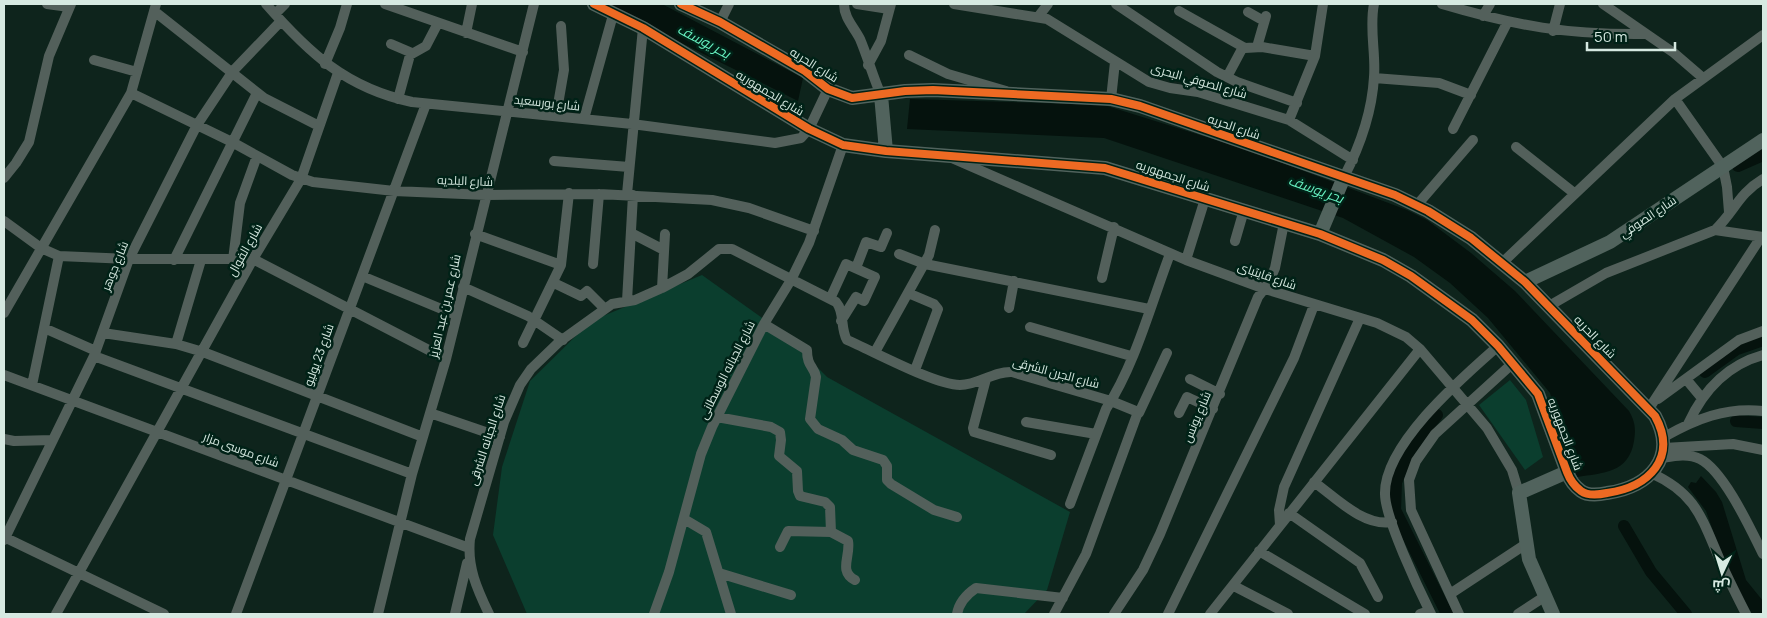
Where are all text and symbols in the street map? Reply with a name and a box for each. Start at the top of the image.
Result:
water label: بحر يوسف [674,19,735,63]
scale bar [1587,20,1674,52]
text: 50 m [1594,26,1628,47]
street label: شارع الحريه [787,43,842,86]
street label: شارع الصوفي البحرى [1149,59,1249,104]
street label: شارع الجمهوريه [733,66,808,120]
street label: شارع بورسعيد [513,91,581,114]
street label: شارع الحريه [1206,110,1263,143]
street label: شارع الجمهوريه [1134,156,1212,195]
water label: بحر يوسف [1286,170,1348,208]
street label: شارع البلديه [437,171,493,190]
street label: شارع الصوفي [1616,191,1681,243]
street label: شارع الفوال [223,220,266,279]
street label: شارع جوهر [96,238,132,294]
street label: شارع عمر بن عبد العزيز [424,252,465,360]
street label: شارع قايتباى [1236,258,1299,294]
street label: شارع الحريه [1570,311,1620,362]
street label: شارع الجبانه الوسطانى [694,317,759,422]
street label: شارع 23 يوليو [299,321,338,388]
street label: شارع الجرن الشرقى [1011,353,1101,392]
street label: شارع يونس [1178,389,1215,445]
street label: شارع الجبانه الشرقى [464,392,509,488]
street label: شارع الجمهوريه [1544,395,1587,473]
street label: شارع موسى مزار [200,428,282,471]
north arrow [1697,548,1747,598]
text: ش [1711,576,1731,597]

